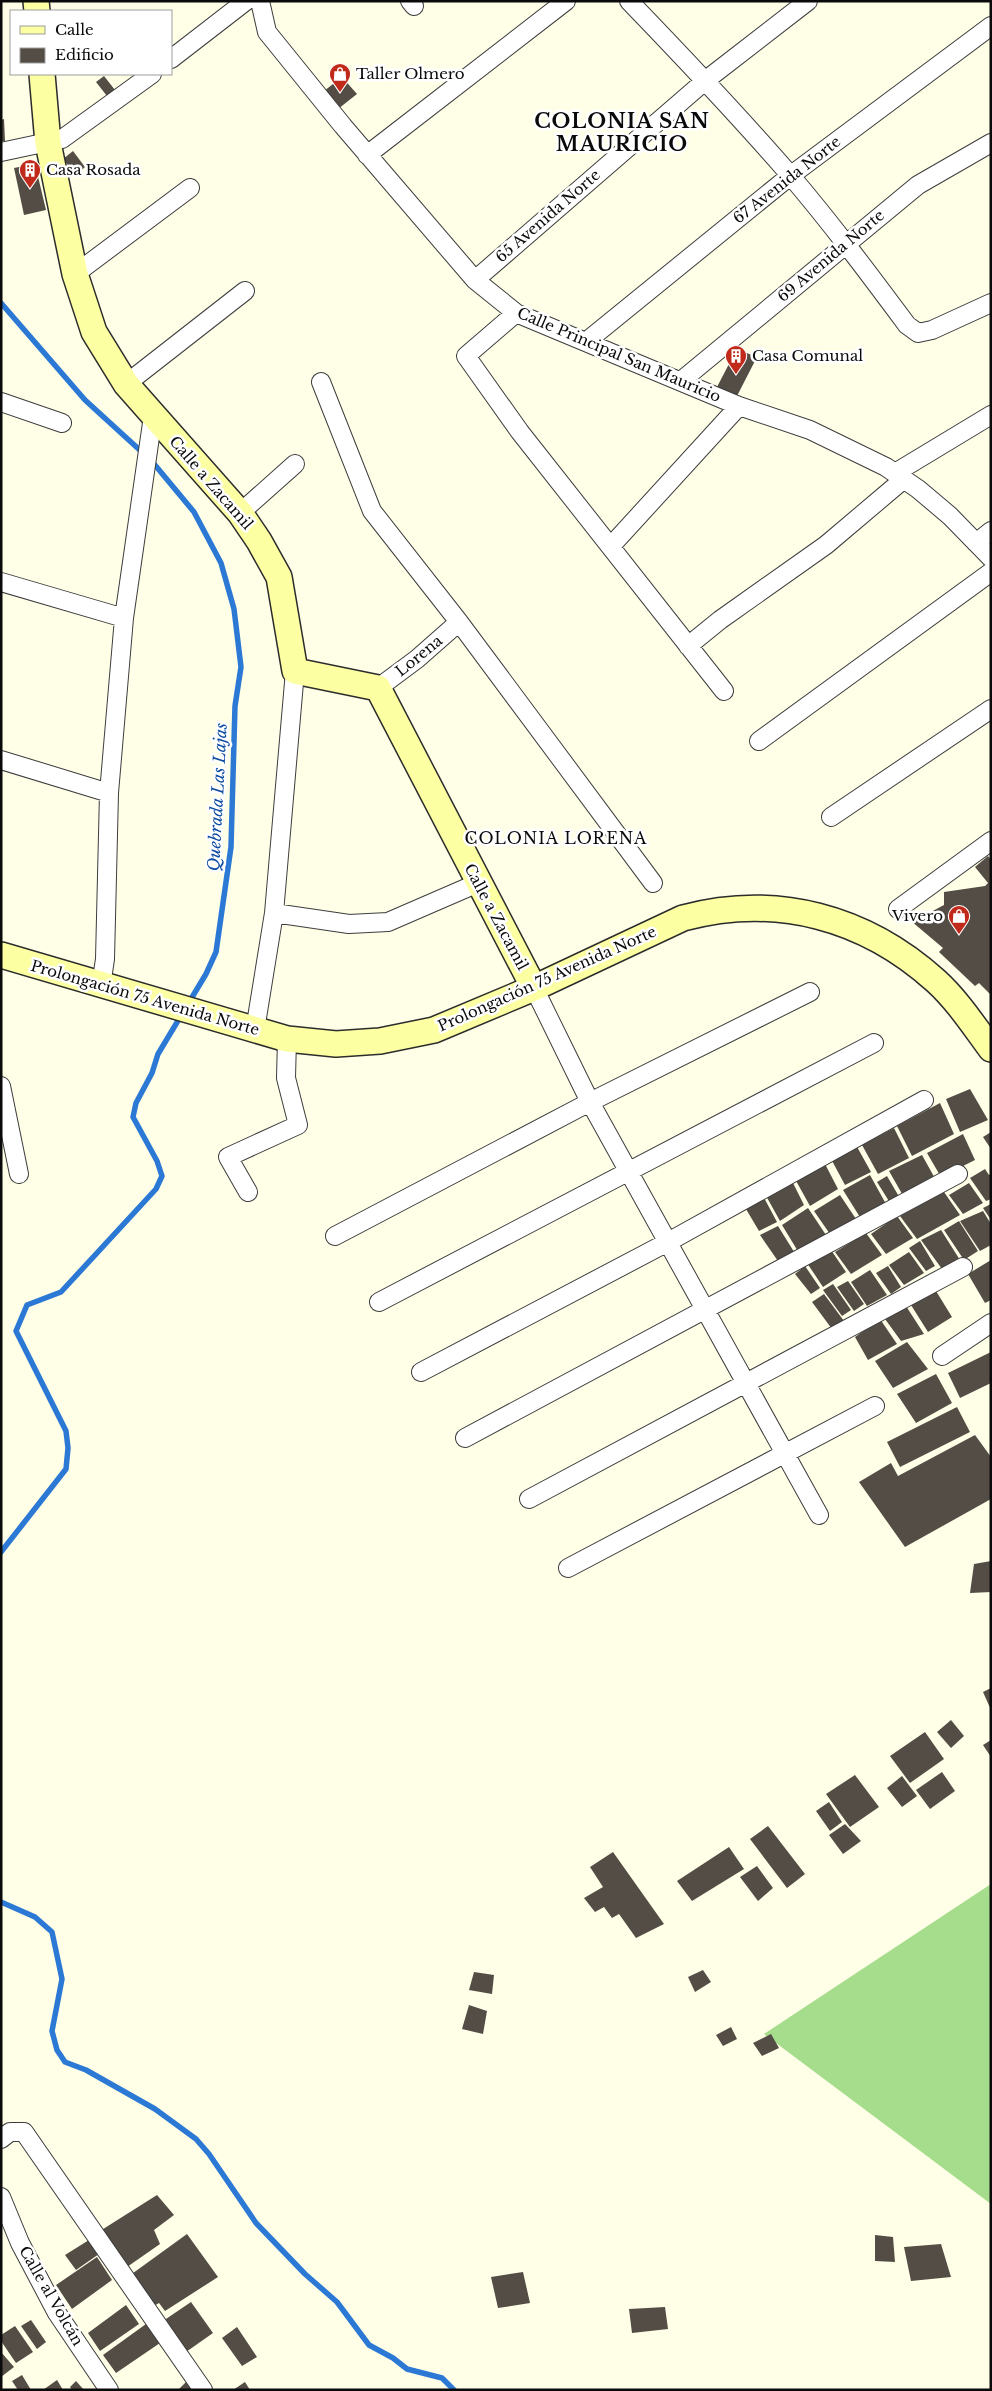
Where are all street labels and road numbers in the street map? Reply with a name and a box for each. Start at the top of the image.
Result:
street label: 67 Avenida Norte [729,132,844,228]
street label: 65 Avenida Norte [491,165,604,266]
street label: 69 Avenida Norte [773,205,888,306]
street label: Calle Principal San Mauricio [515,303,724,406]
street label: Calle a Zacamil [166,432,257,533]
street label: Lorena [391,631,447,680]
street label: Calle a Zacamil [460,860,533,973]
street label: Prolongación 75 Avenida Norte [435,922,659,1035]
street label: Prolongación 75 Avenida Norte [29,956,262,1039]
street label: Calle al Volcán [15,2243,88,2349]

